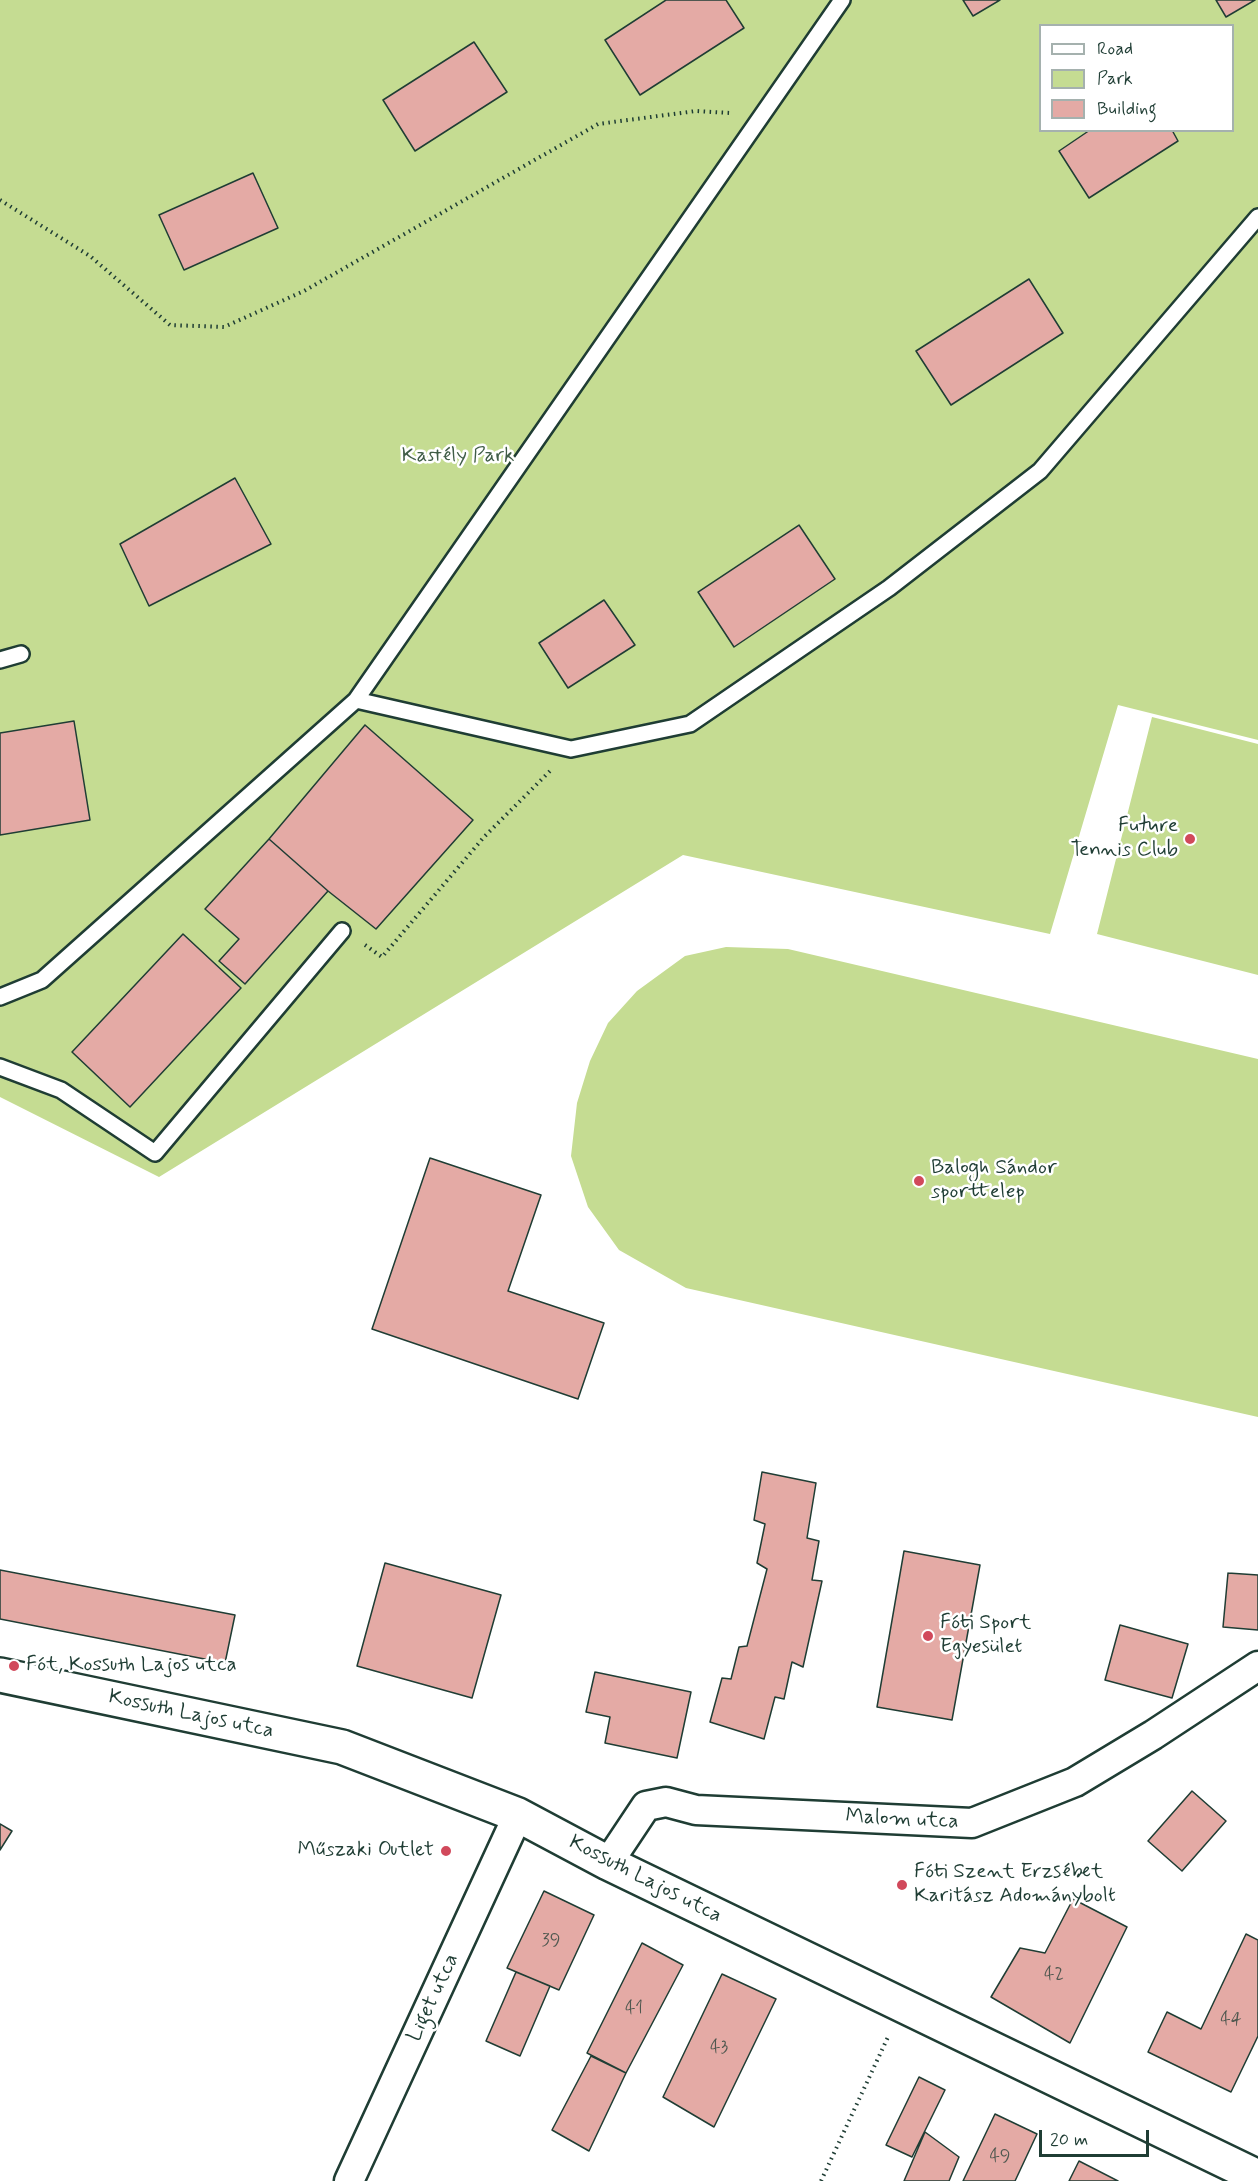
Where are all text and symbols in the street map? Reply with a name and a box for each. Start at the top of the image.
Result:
legend [1039,24,1234,132]
text: Road [1097,37,1133,61]
text: Park [1097,67,1133,91]
text: Building [1097,97,1157,121]
park label: Kastély Park [402,444,514,470]
place label: Future Tennis Club [1071,814,1178,864]
marker: Future Tennis Club [1183,832,1197,846]
place label: Balogh Sándor sporttelep [931,1156,1057,1206]
marker: Balogh Sándor sporttelep [912,1174,926,1188]
place label: Fóti Sport Egyesület [940,1611,1031,1661]
marker: Fóti Sport Egyesület [921,1629,935,1643]
place label: Fót, Kossuth Lajos utca [26,1653,237,1679]
marker: Fót, Kossuth Lajos utca [7,1659,21,1673]
street label: Kossuth Lajos utca [106,1685,276,1745]
street label: Malom utca [845,1804,959,1836]
street label: Kossuth Lajos utca [564,1831,726,1929]
place label: Műszaki Outlet [297,1838,434,1864]
marker: Műszaki Outlet [439,1844,453,1858]
place label: Fóti Szent Erzsébet Karitász Adománybolt [914,1860,1116,1910]
marker: Fóti Szent Erzsébet Karitász Adománybolt [895,1878,909,1892]
house number: 39 [542,1930,560,1952]
street label: Liget utca [403,1950,465,2046]
house number: 42 [1044,1964,1064,1986]
house number: 41 [625,1998,643,2020]
house number: 44 [1220,2009,1242,2031]
house number: 43 [710,2037,728,2059]
scale bar [1042,2118,1152,2156]
text: 20 m [1050,2128,1088,2152]
house number: 49 [989,2146,1011,2168]

